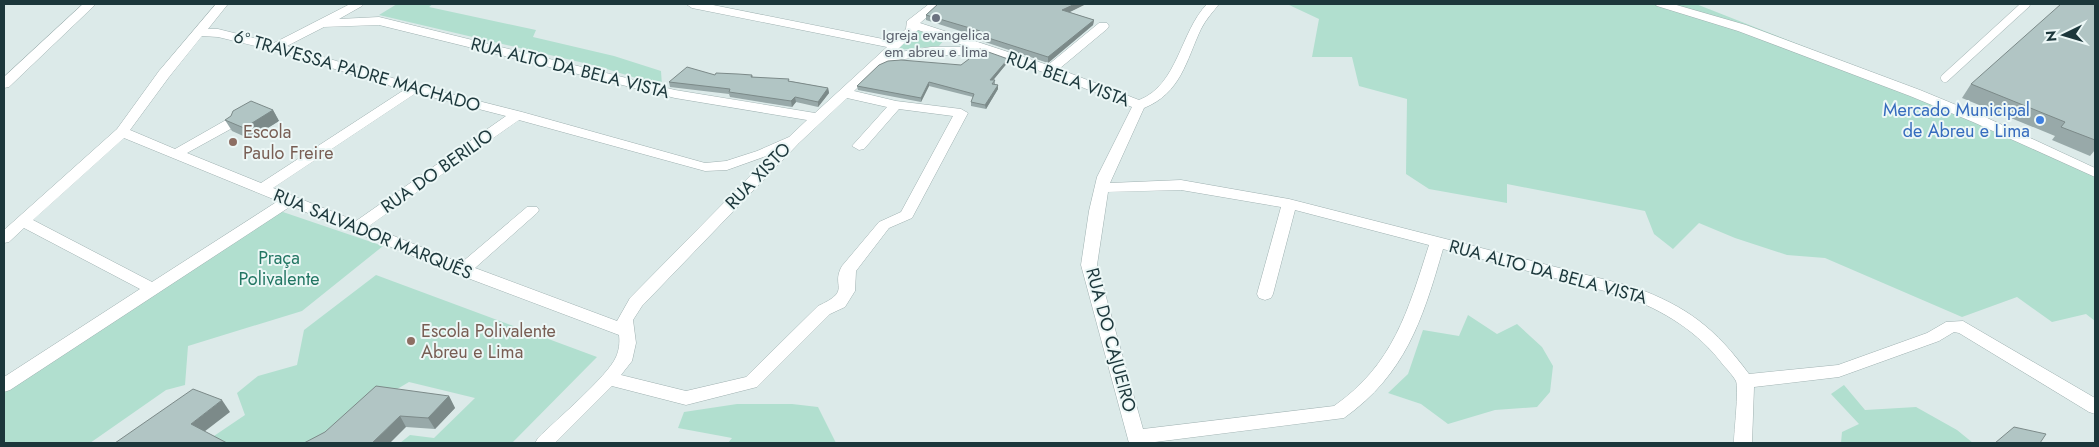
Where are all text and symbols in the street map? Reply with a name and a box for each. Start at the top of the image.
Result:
north arrow [2039,10,2089,60]
marker: Igreja evangelica em abreu e lima [930,12,942,24]
street label: 6° TRAVESSA PADRE MACHADO [231,23,483,119]
place label: Igreja evangelica em abreu e lima [882,24,990,63]
text: N [2041,30,2061,43]
street label: RUA ALTO DA BELA VISTA [468,31,672,105]
street label: RUA BELA VISTA [1003,45,1133,113]
place label: Mercado Municipal de Abreu e Lima [1883,97,2030,144]
marker: Mercado Municipal de Abreu e Lima [2034,114,2046,126]
place label: Escola Paulo Freire [243,119,333,166]
street label: RUA DO BERILIO [376,123,498,219]
marker: Escola Paulo Freire [227,136,239,148]
street label: RUA XISTO [719,137,797,215]
street label: RUA SALVADOR MARQUÊS [270,182,476,286]
street label: RUA ALTO DA BELA VISTA [1446,233,1650,311]
park label: Praça Polivalente [239,245,320,292]
street label: RUA DO CAJUEIRO [1079,265,1143,415]
place label: Escola Polivalente Abreu e Lima [421,318,556,365]
marker: Escola Polivalente Abreu e Lima [405,335,417,347]

